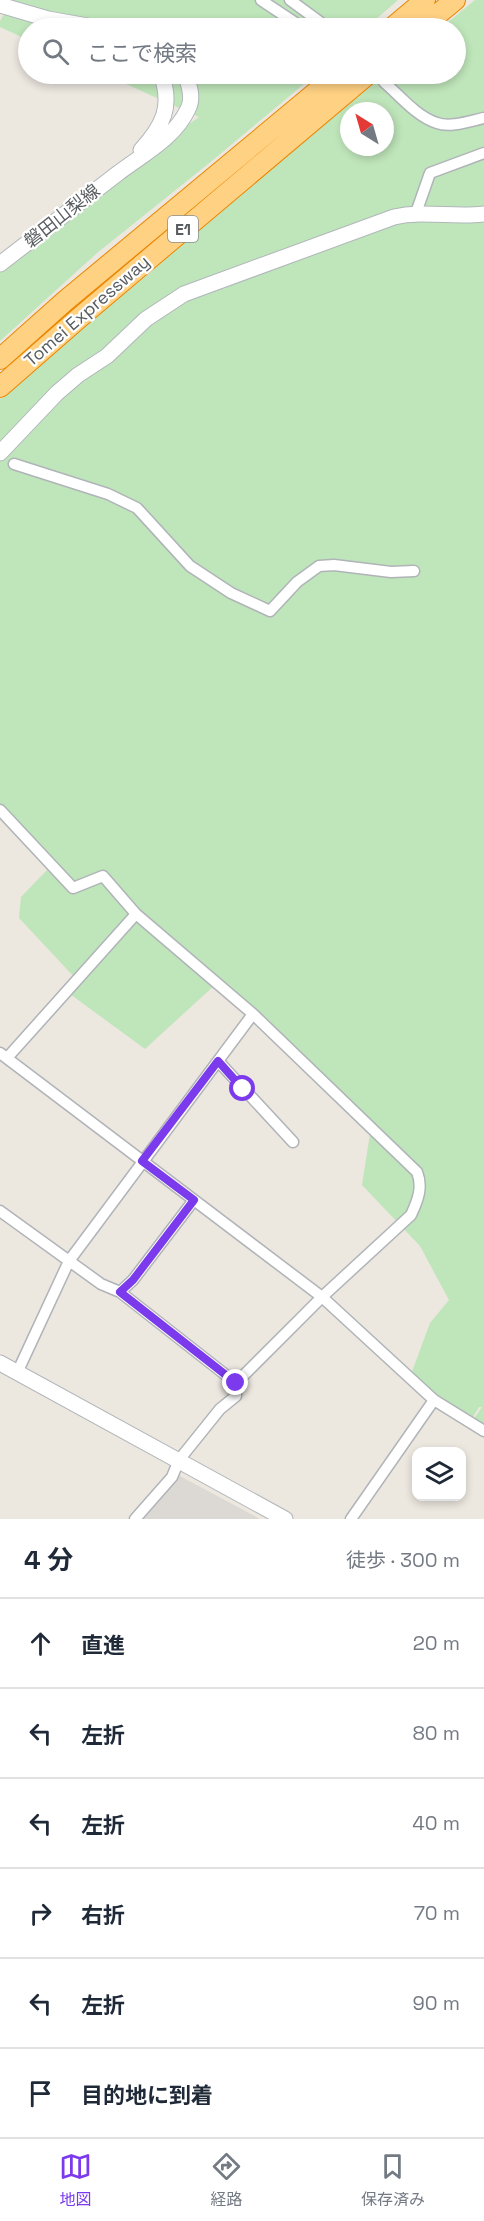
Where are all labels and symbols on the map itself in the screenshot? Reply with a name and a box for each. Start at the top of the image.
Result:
north arrow [340,102,394,156]
street label: 磐田山梨線 [19,179,104,252]
road number: E1 [168,216,198,242]
street label: Tomei Expressway [19,250,154,371]
route start [229,1075,255,1101]
route end [222,1369,248,1395]

